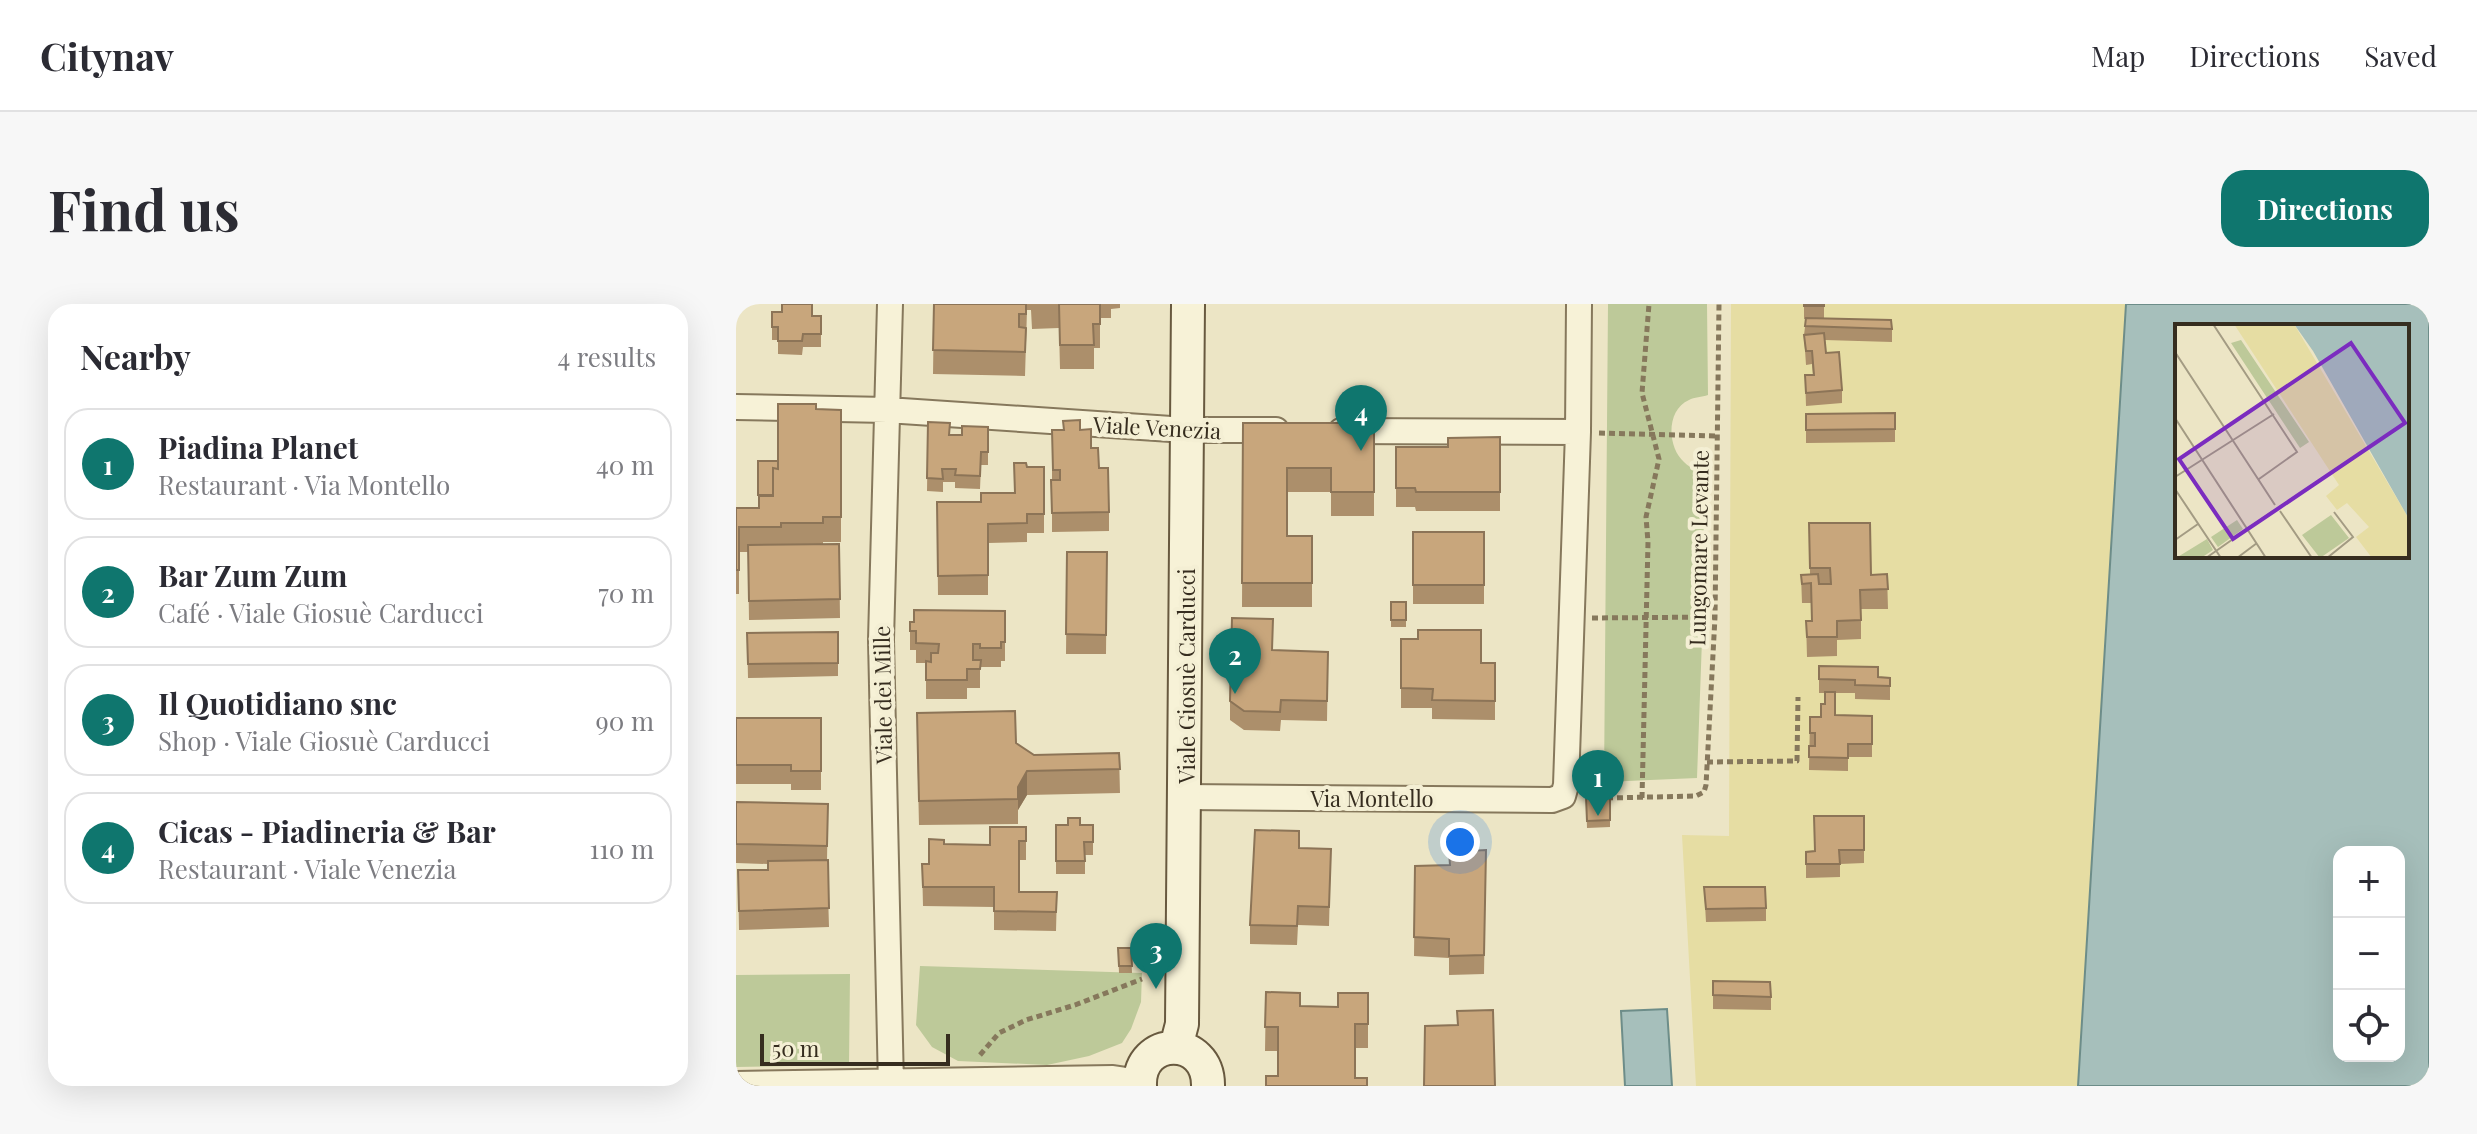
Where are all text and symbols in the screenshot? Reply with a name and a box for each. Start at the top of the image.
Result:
text: Citynav [40,30,174,81]
text: Map [2091,37,2145,74]
text: Directions [2189,37,2320,74]
text: Saved [2364,37,2437,74]
button: Directions [2221,170,2429,247]
text: Find us [48,171,240,246]
inset map [2175,324,2409,558]
text: Nearby [80,333,191,379]
text: 4 results [557,339,656,374]
pin: 4 [1335,385,1387,451]
street label: Viale Venezia [1091,409,1222,445]
text: Piadina Planet [158,427,358,467]
text: 1 [103,447,113,482]
text: 40 m [596,447,654,482]
street label: Lungomare Levante [1681,450,1715,646]
text: Restaurant · Via Montello [158,467,450,502]
text: Bar Zum Zum [158,555,347,595]
street label: Viale Giosuè Carducci [1171,568,1201,785]
text: 2 [101,575,115,610]
text: 70 m [598,575,654,610]
text: Café · Viale Giosuè Carducci [158,595,484,630]
street label: Viale dei Mille [866,626,898,765]
pin: 2 [1209,628,1261,694]
text: Il Quotidiano snc [158,683,397,723]
text: 3 [102,703,114,738]
text: 90 m [596,703,654,738]
text: Shop · Viale Giosuè Carducci [158,723,490,758]
pin: 1 [1572,750,1624,816]
street label: Via Montello [1309,783,1434,813]
text: Cicas - Piadineria & Bar [158,811,496,851]
your location [1440,822,1480,862]
text: 4 [101,831,115,866]
text: 110 m [590,831,654,866]
map controls [2333,846,2405,1062]
button: + [2333,846,2405,918]
text: Restaurant · Viale Venezia [158,851,456,886]
button: − [2333,918,2405,990]
pin: 3 [1130,923,1182,989]
button: locate [2333,990,2405,1062]
scale bar [760,1030,950,1066]
text: 50 m [772,1033,819,1063]

